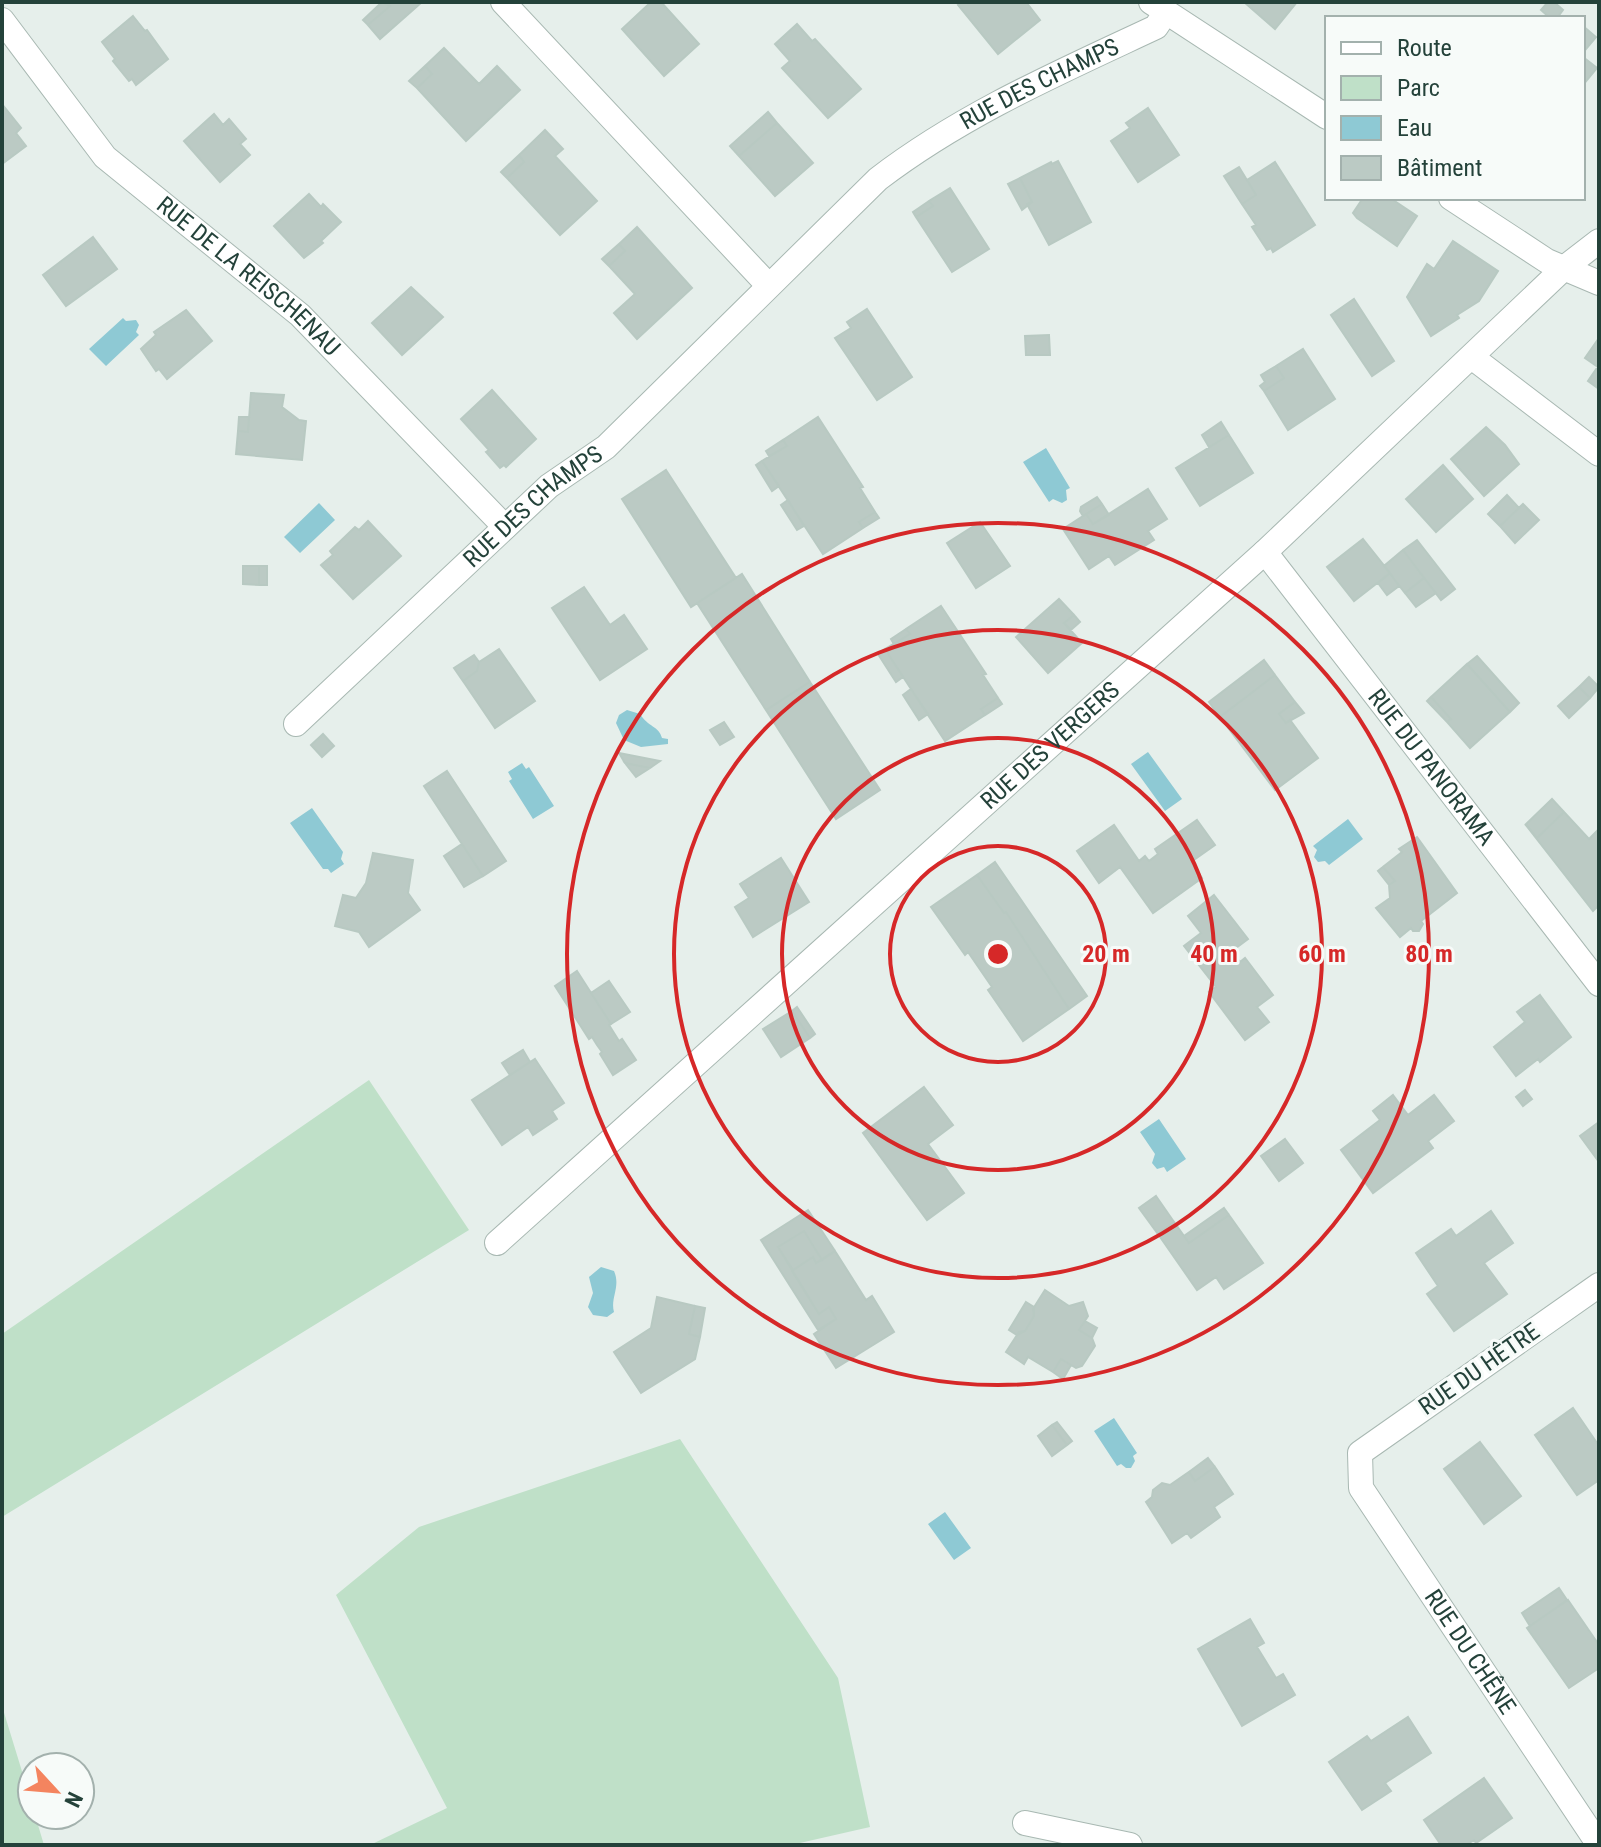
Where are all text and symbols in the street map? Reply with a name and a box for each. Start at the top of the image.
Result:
legend [1325,16,1585,200]
street label: RUE DES CHAMPS [955,32,1123,135]
text: Route [1397,34,1452,62]
text: Parc [1397,74,1440,102]
text: Eau [1397,114,1432,142]
text: Bâtiment [1397,154,1482,182]
street label: RUE DE LA REISCHENAU [151,191,346,362]
street label: RUE DES CHAMPS [458,440,608,573]
street label: RUE DES VERGERS [975,676,1125,815]
street label: RUE DU PANORAMA [1362,683,1501,851]
centre of rings [984,940,1012,968]
text: 20 m [1082,940,1130,968]
text: 40 m [1190,940,1238,968]
text: 60 m [1298,940,1346,968]
text: 80 m [1405,940,1453,968]
street label: RUE DU HÊTRE [1413,1317,1545,1421]
street label: RUE DU CHÊNE [1419,1584,1522,1719]
north arrow [16,1751,96,1831]
text: N [59,1788,88,1811]

